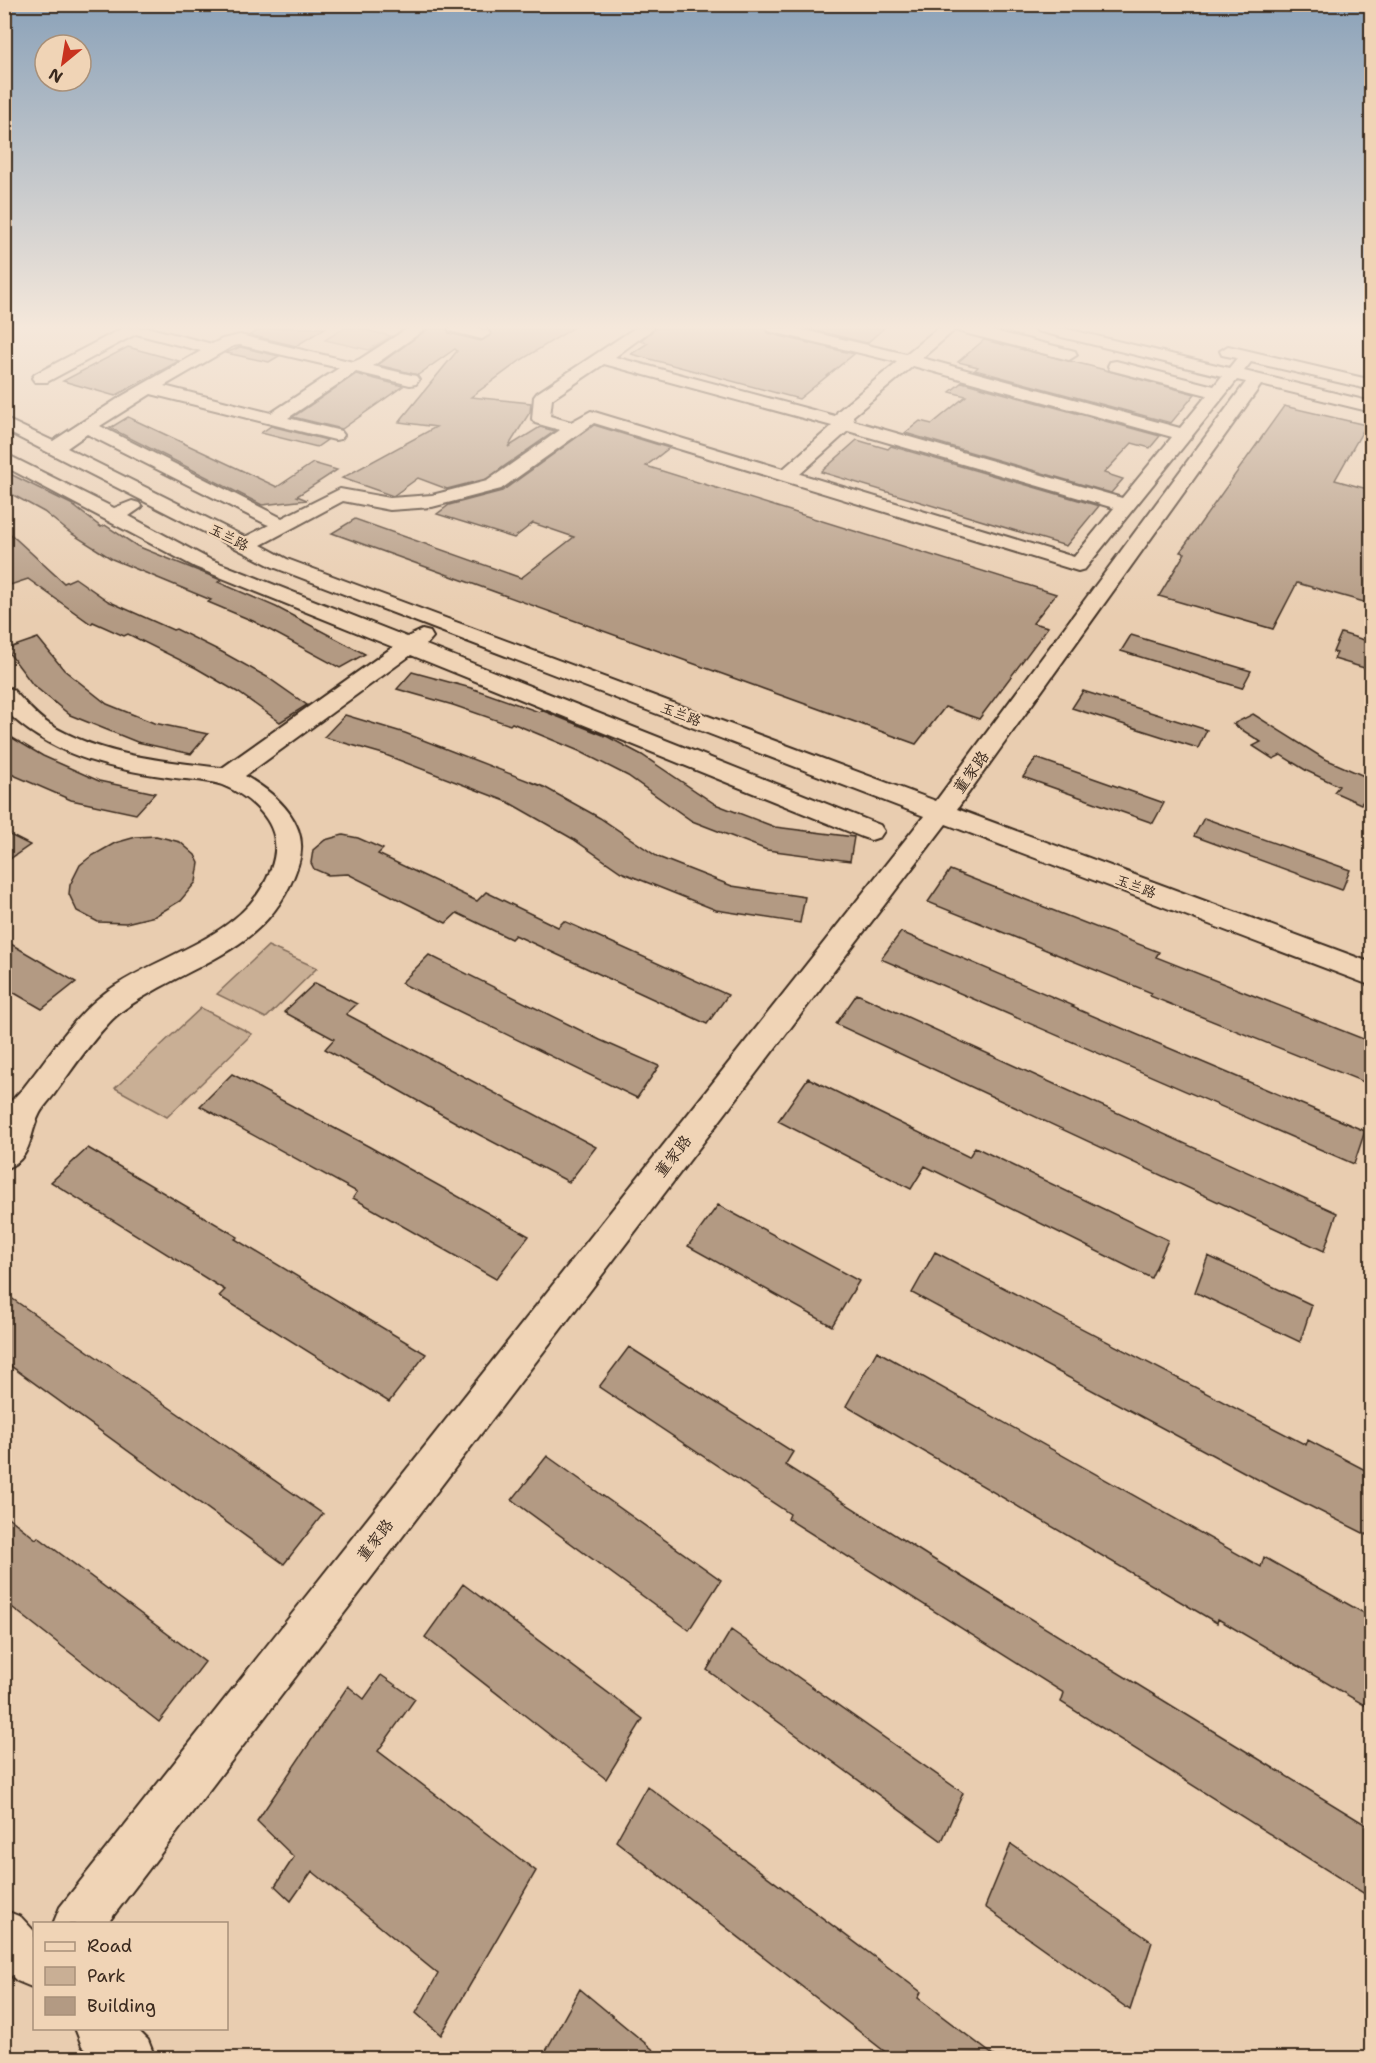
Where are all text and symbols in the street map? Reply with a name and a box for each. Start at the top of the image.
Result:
north arrow [33,33,93,93]
text: N [45,63,66,88]
street label: 玉兰路 [206,519,252,555]
street label: 玉兰路 [658,698,704,730]
street label: 董家路 [948,746,994,798]
street label: 玉兰路 [1113,870,1159,902]
street label: 董家路 [650,1131,696,1181]
street label: 董家路 [352,1515,398,1565]
legend [33,1922,228,2030]
text: Road [87,1934,132,1958]
text: Park [87,1964,126,1988]
text: Building [87,1994,156,2018]

